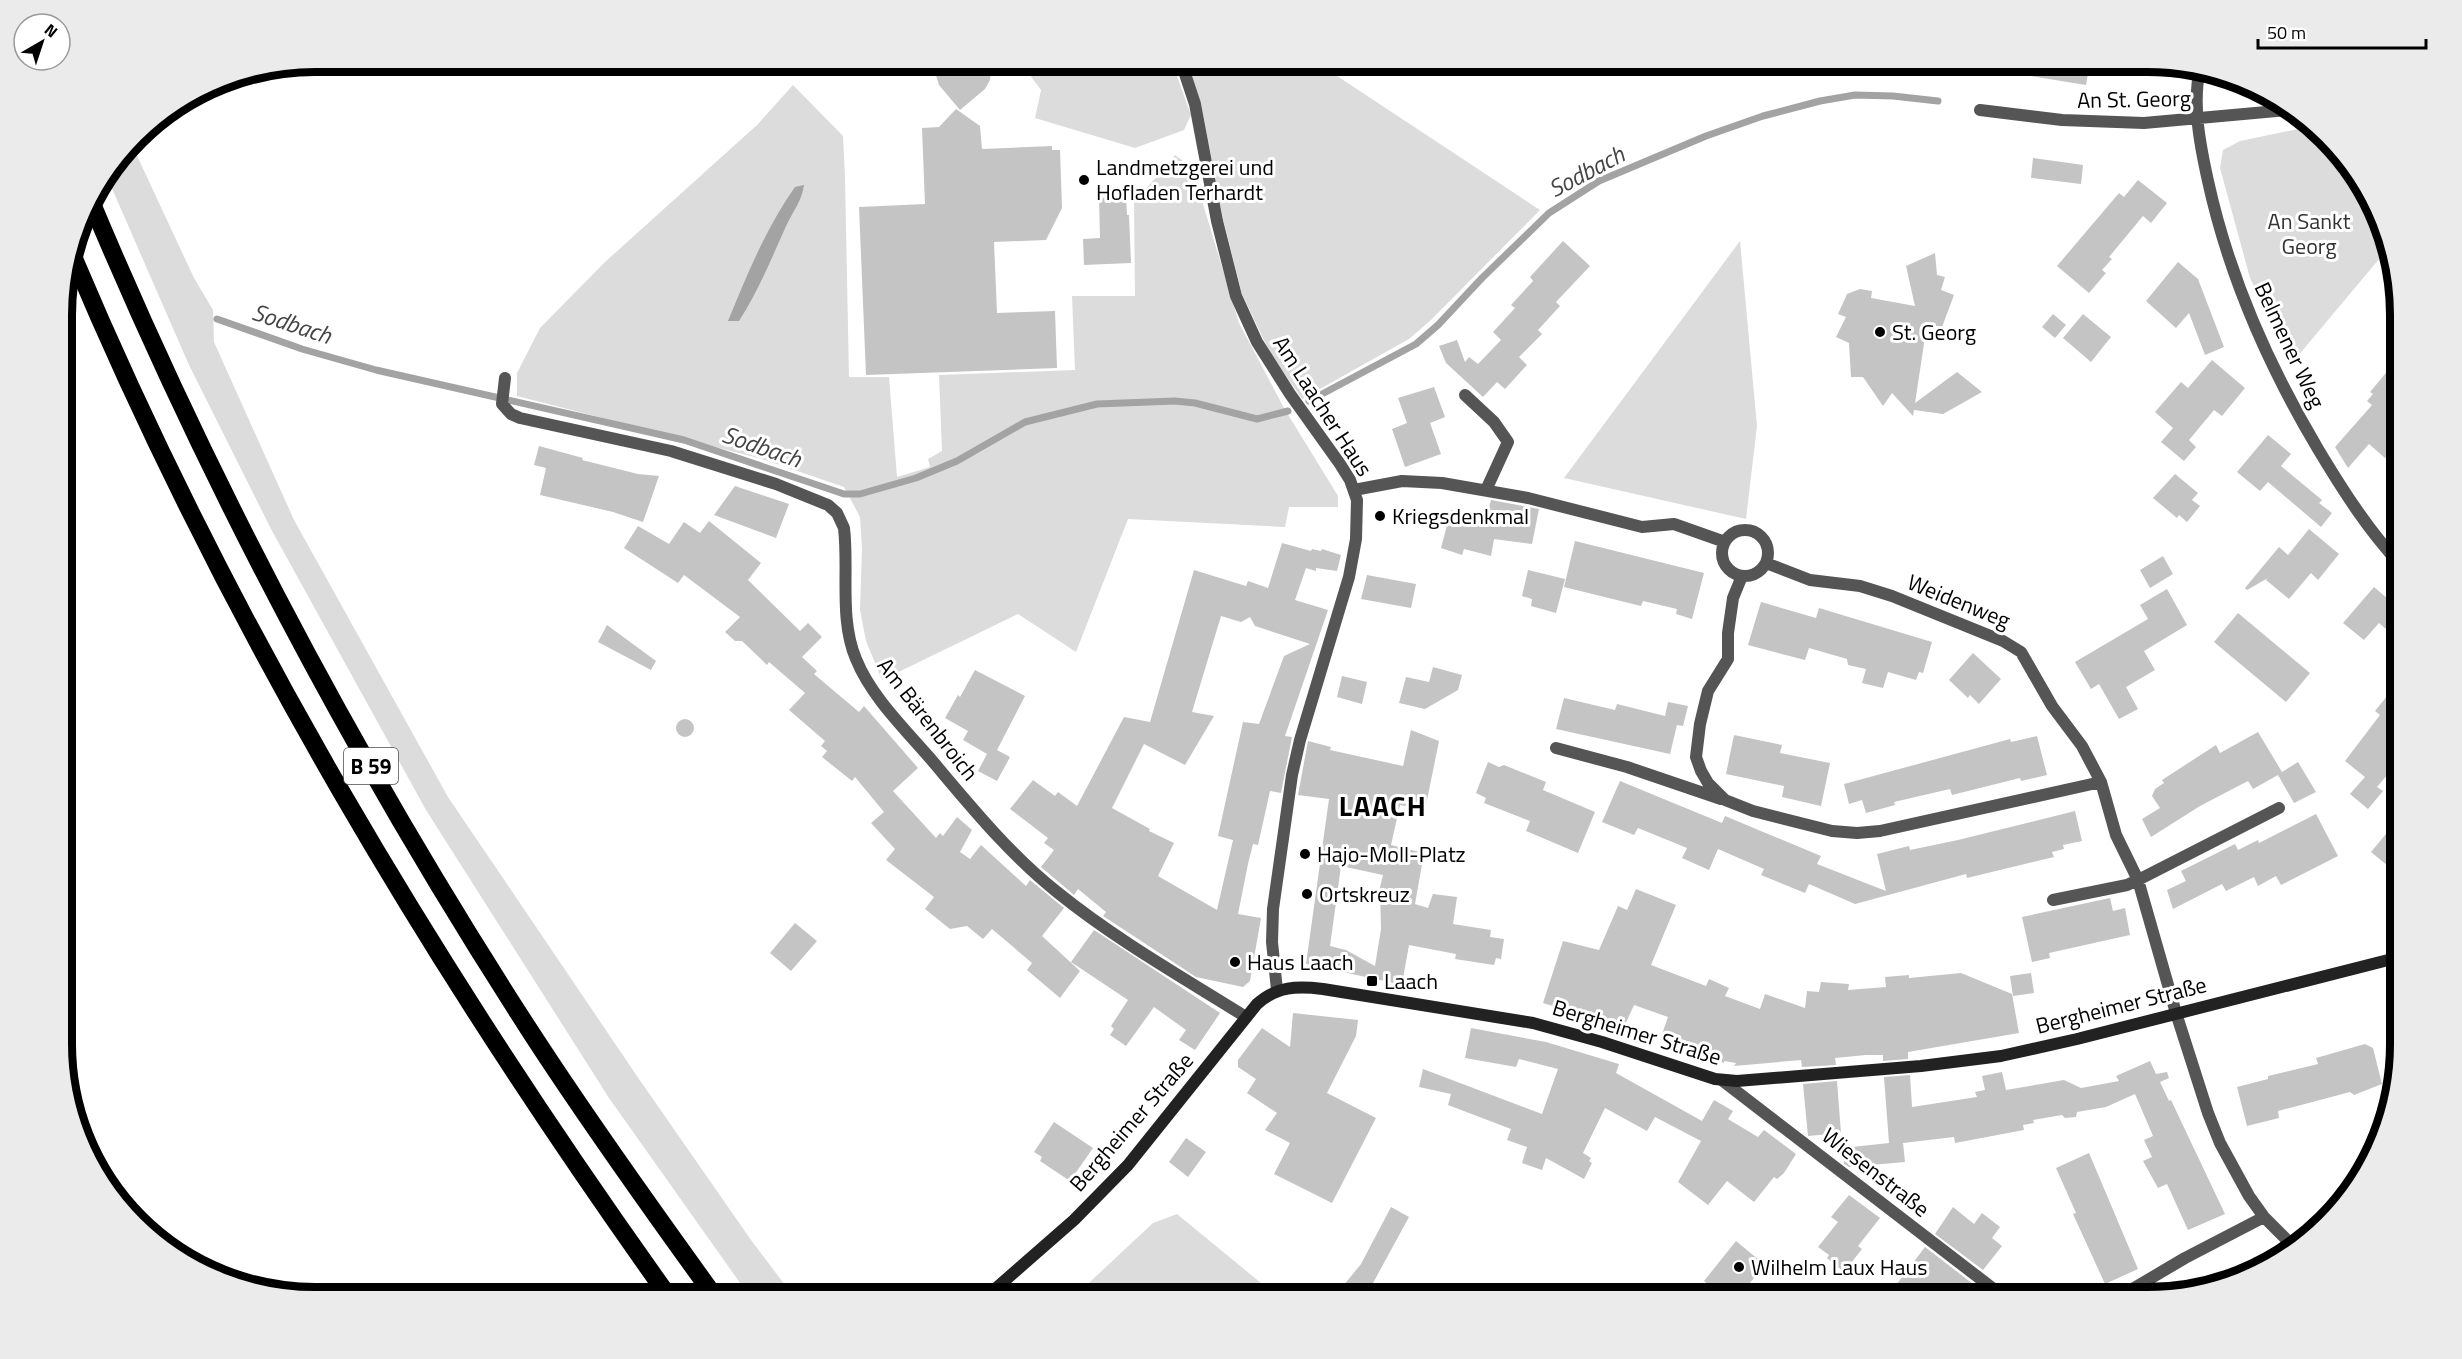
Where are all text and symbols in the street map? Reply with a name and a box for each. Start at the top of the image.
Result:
north arrow [12,12,72,72]
scale bar [2258,12,2426,50]
text: N [40,18,63,43]
text: 50 m [2267,19,2306,46]
street label: An St. Georg [2077,81,2191,117]
water label: Sodbach [1542,135,1631,206]
place label: Landmetzgerei und Hofladen Terhardt [1096,150,1274,209]
marker: Landmetzgerei und Hofladen Terhardt [1077,173,1091,187]
park label: An Sankt Georg [2268,204,2351,263]
street label: Belmener Weg [2246,276,2334,414]
water label: Sodbach [248,293,337,353]
place label: St. Georg [1892,315,1976,349]
marker: St. Georg [1873,325,1887,339]
street label: Am Laacher Haus [1265,329,1381,483]
water label: Sodbach [718,416,807,477]
place label: Kriegsdenkmal [1392,499,1529,533]
marker: Kriegsdenkmal [1373,509,1387,523]
street label: Weidenweg [1902,565,2016,637]
street label: Am Bärenbroich [869,650,987,788]
road number: B 59 [344,748,398,784]
district label: LAACH [1339,784,1427,827]
place label: Hajo-Moll-Platz [1317,837,1466,871]
marker: Hajo-Moll-Platz [1298,847,1312,861]
place label: Ortskreuz [1319,877,1410,911]
marker: Ortskreuz [1300,887,1314,901]
place label: Haus Laach [1247,945,1354,979]
marker: Haus Laach [1228,955,1242,969]
place label: Laach [1384,964,1438,998]
street label: Bergheimer Straße [2032,967,2210,1043]
marker: Laach [1365,974,1379,988]
street label: Bergheimer Straße [1548,990,1726,1074]
street label: Bergheimer Straße [1061,1045,1201,1199]
street label: Wiesenstraße [1815,1119,1937,1225]
place label: Wilhelm Laux Haus [1751,1250,1927,1284]
marker: Wilhelm Laux Haus [1732,1260,1746,1274]

